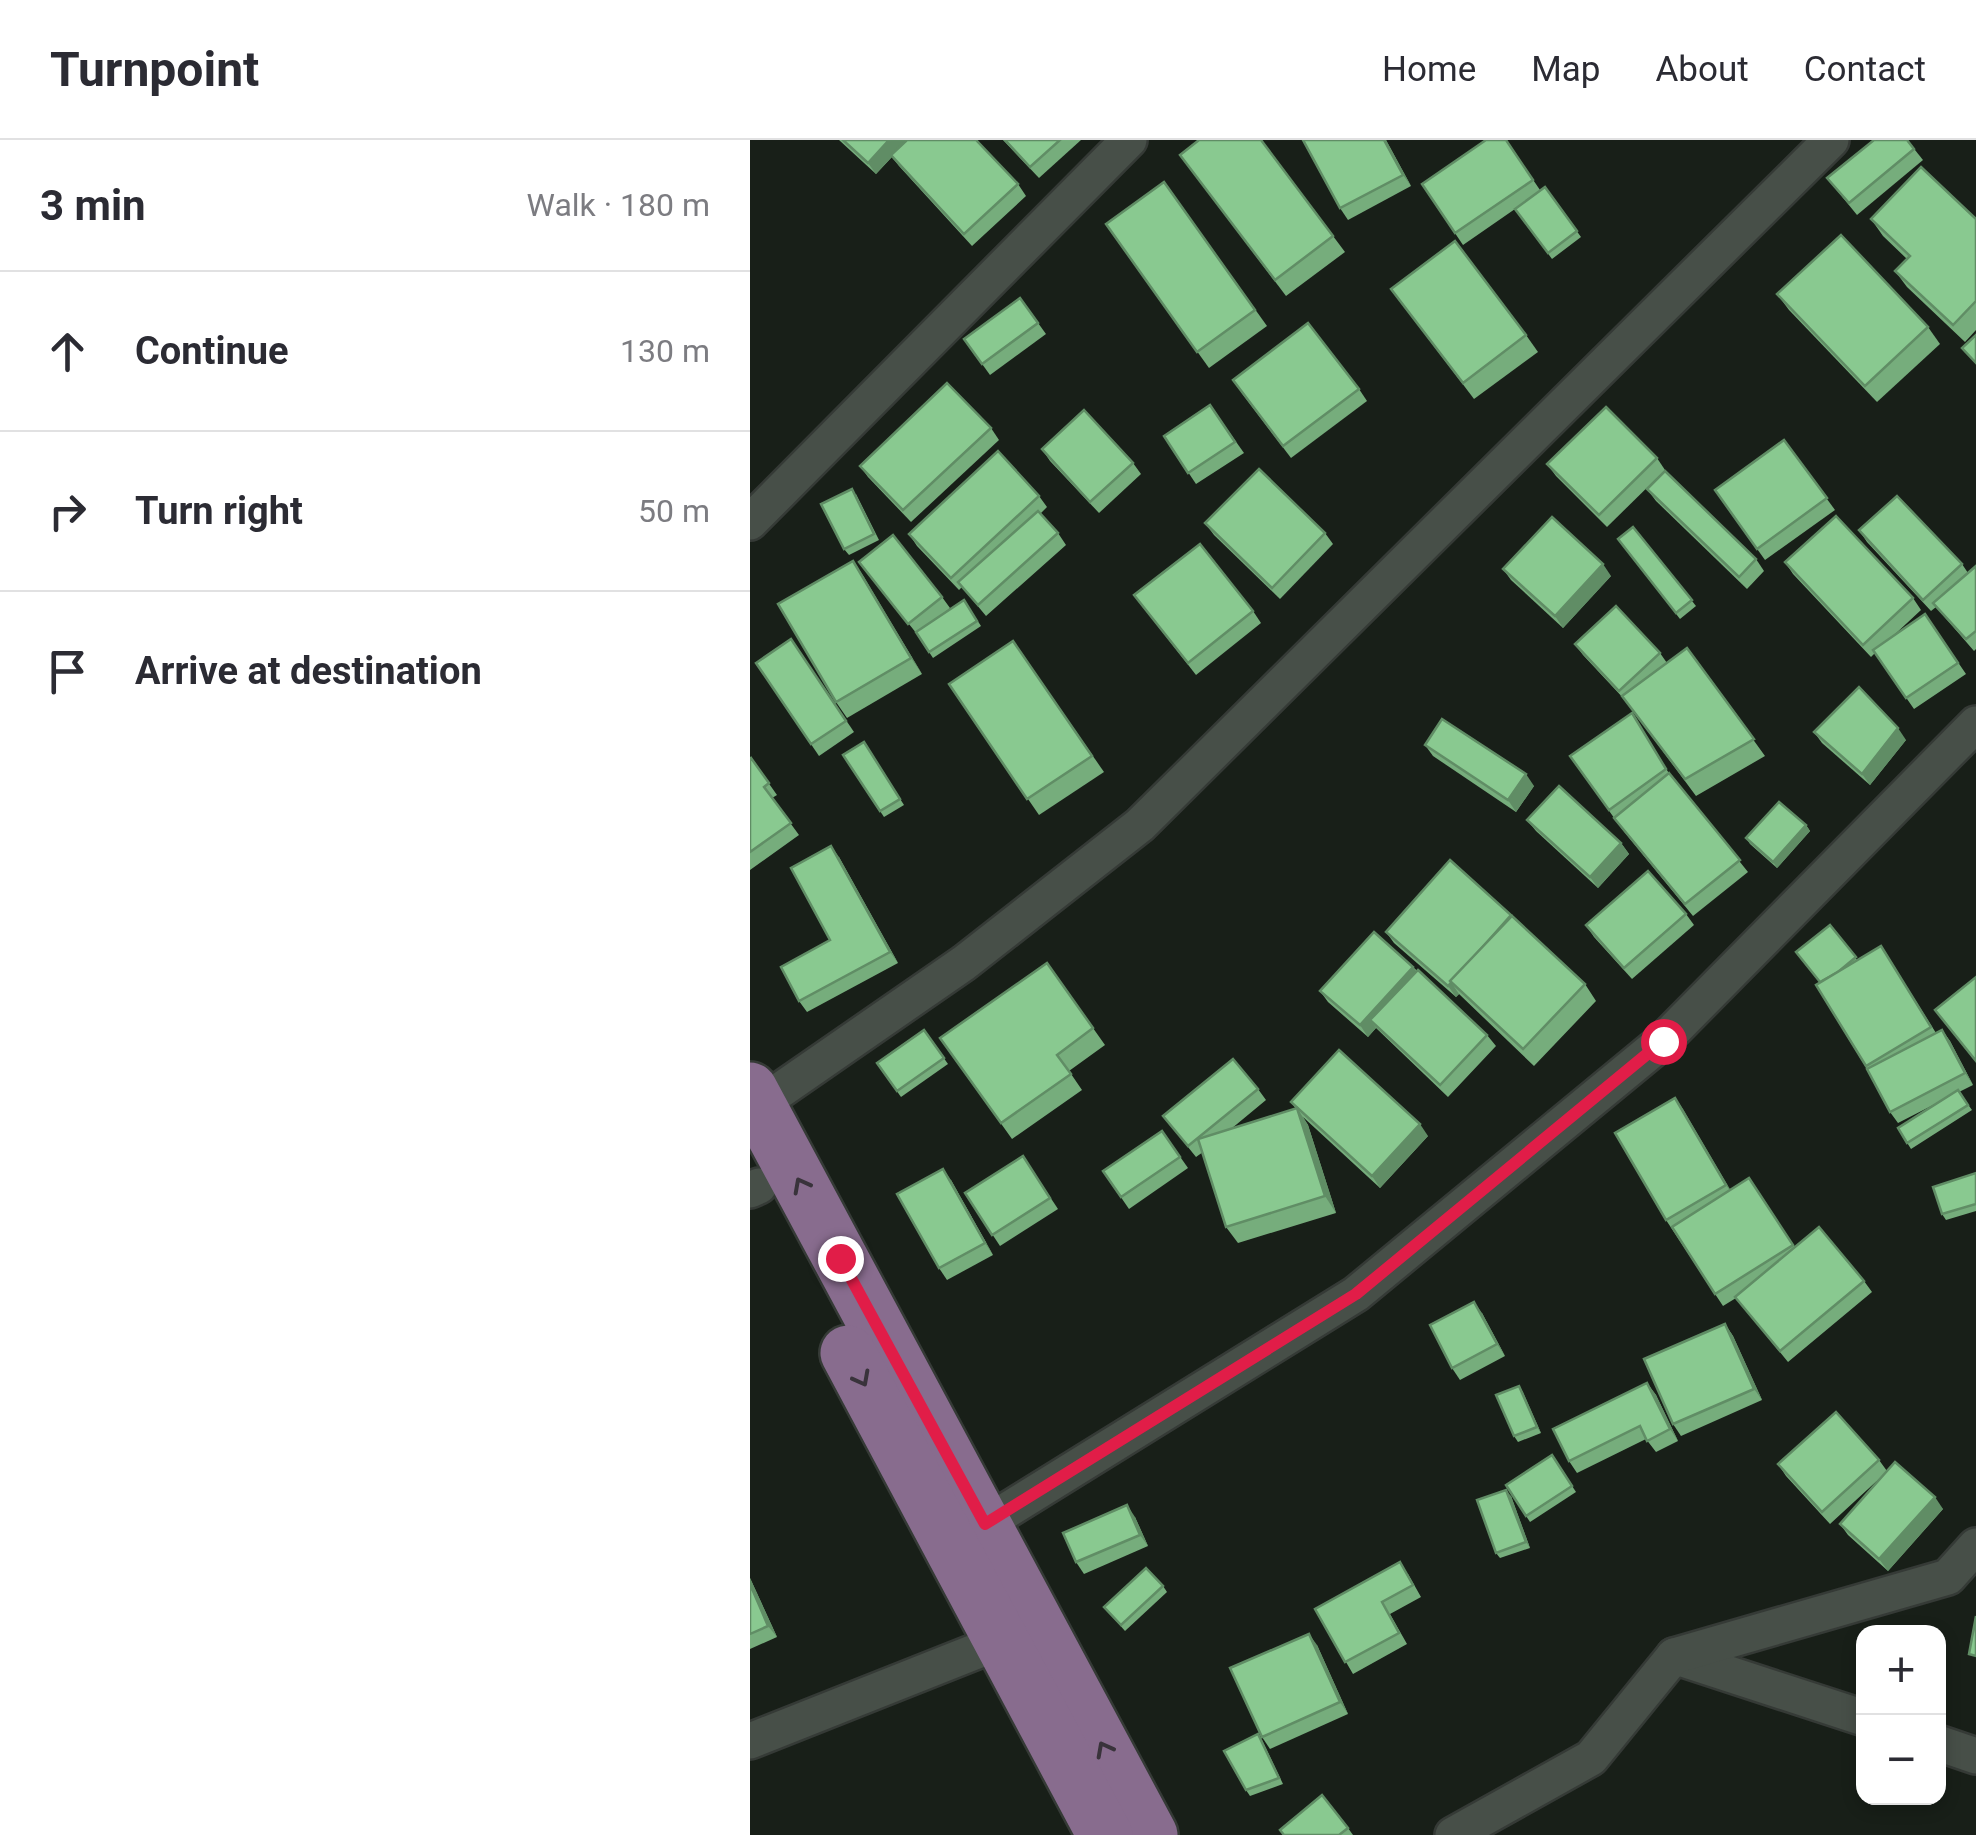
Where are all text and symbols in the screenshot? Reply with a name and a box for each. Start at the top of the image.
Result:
text: Turnpoint [50,41,259,98]
text: Home [1382,49,1476,90]
text: Map [1531,49,1600,90]
text: About [1655,49,1749,90]
text: Contact [1804,49,1926,90]
text: 3 min [40,181,146,230]
text: Walk · 180 m [527,186,710,224]
icon: ahead [40,324,95,379]
text: Continue [135,329,289,373]
text: 130 m [620,332,710,370]
icon: right [40,484,95,539]
text: Turn right [135,489,303,533]
text: 50 m [638,492,710,530]
icon: arrive [40,644,95,699]
text: Arrive at destination [135,649,482,693]
route start [1641,1019,1687,1065]
one-way arrow [794,1178,813,1196]
route end [818,1236,864,1282]
one-way arrow [850,1368,870,1386]
map controls [1856,1625,1946,1805]
button: + [1856,1625,1946,1715]
button: − [1856,1715,1946,1805]
one-way arrow [1097,1741,1117,1759]

